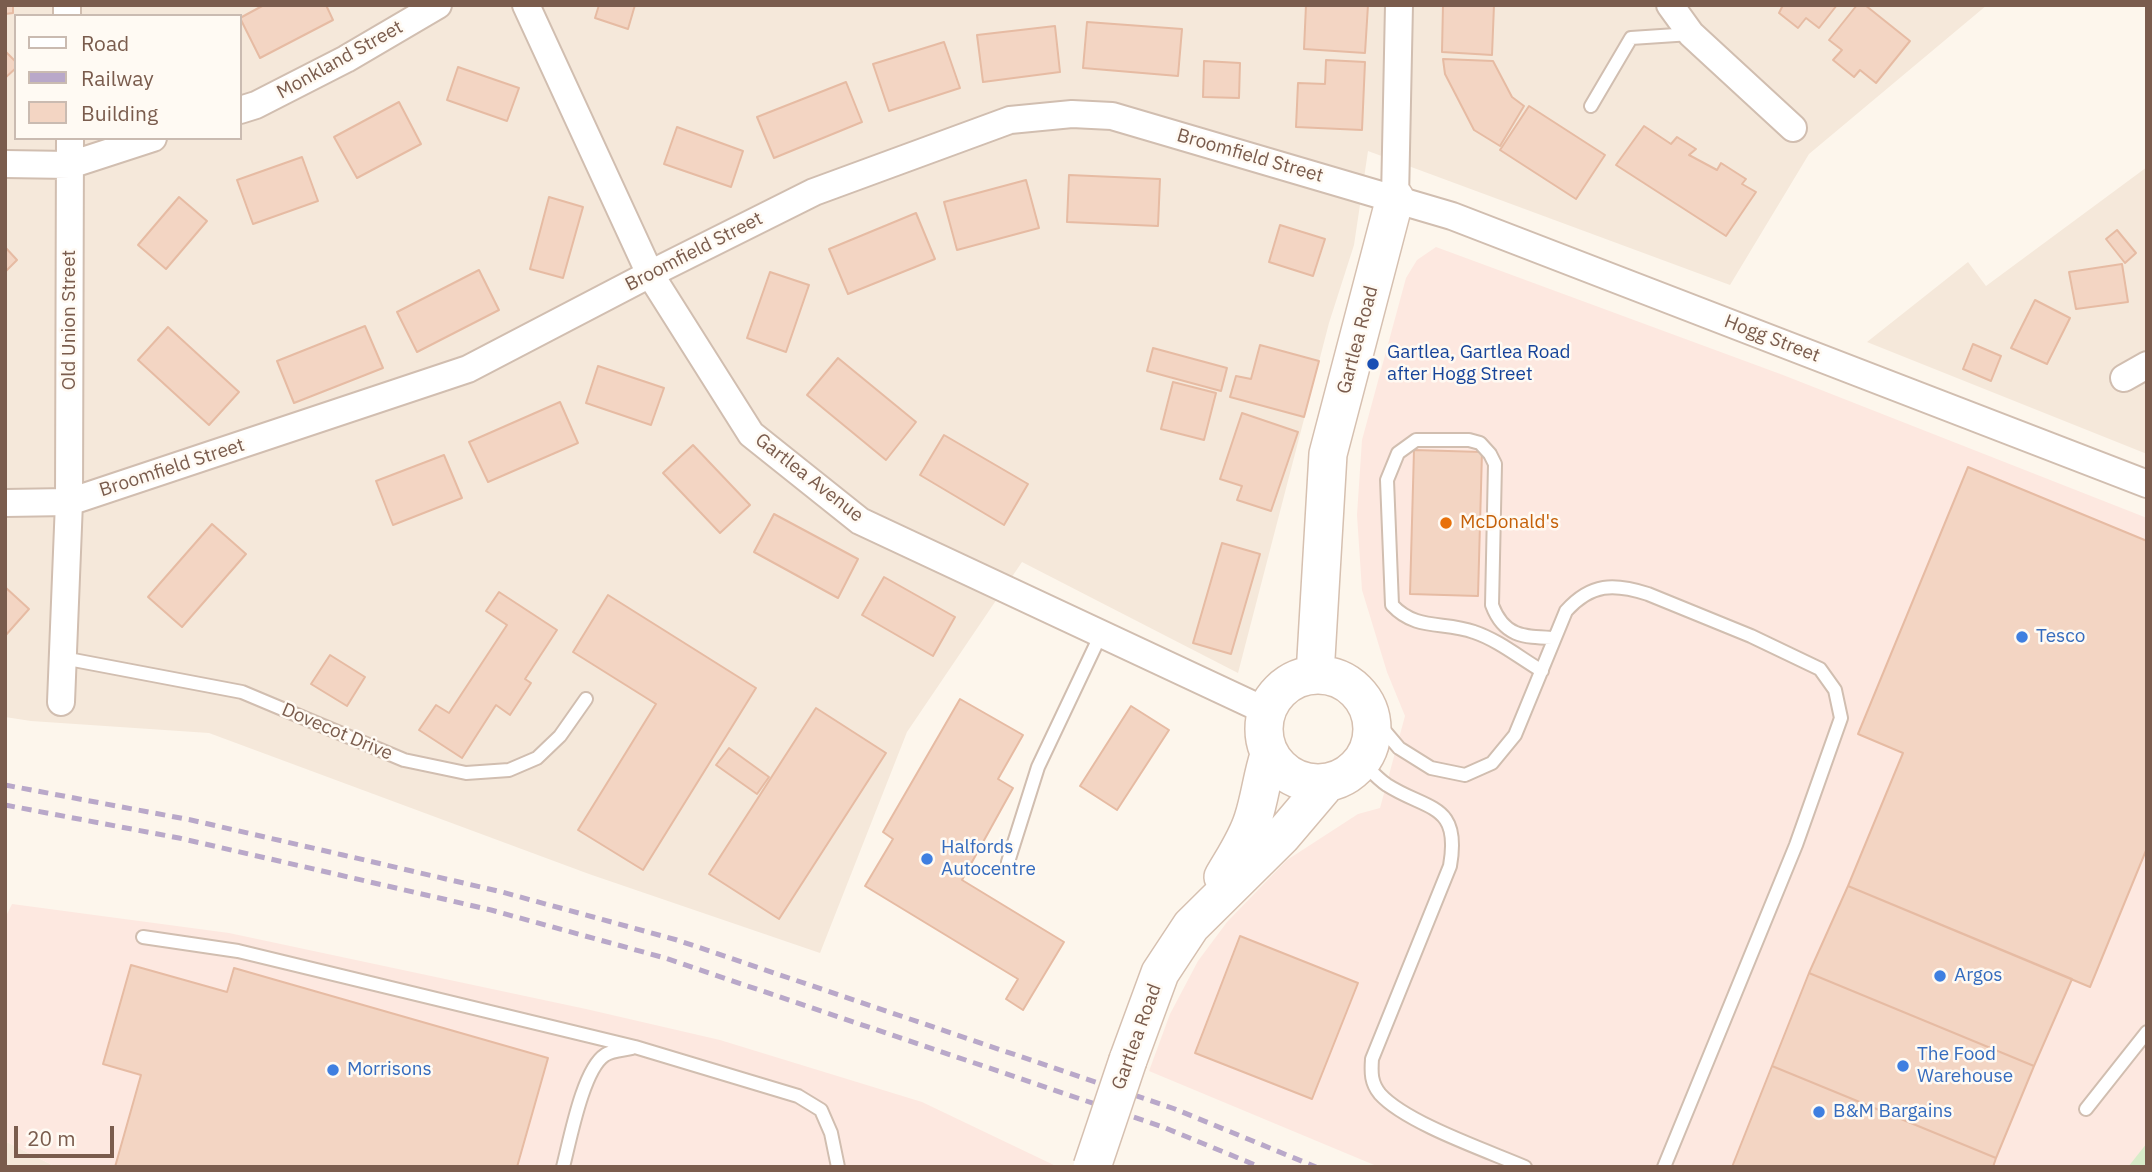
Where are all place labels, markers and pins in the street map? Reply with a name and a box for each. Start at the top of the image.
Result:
place label: Gartlea, Gartlea Road after Hogg Street [1387,342,1571,386]
marker: Gartlea, Gartlea Road after Hogg Street [1365,356,1381,372]
place label: McDonald's [1460,512,1559,534]
marker: McDonald's [1438,515,1454,531]
place label: Tesco [2036,626,2085,648]
marker: Tesco [2014,629,2030,645]
place label: Halfords Autocentre [941,837,1036,881]
marker: Halfords Autocentre [919,851,935,867]
place label: Argos [1954,965,2003,987]
marker: Argos [1932,968,1948,984]
place label: The Food Warehouse [1917,1044,2013,1088]
marker: The Food Warehouse [1895,1058,1911,1074]
place label: Morrisons [347,1059,432,1081]
marker: Morrisons [325,1062,341,1078]
place label: B&M Bargains [1833,1101,1953,1123]
marker: B&M Bargains [1811,1104,1827,1120]

